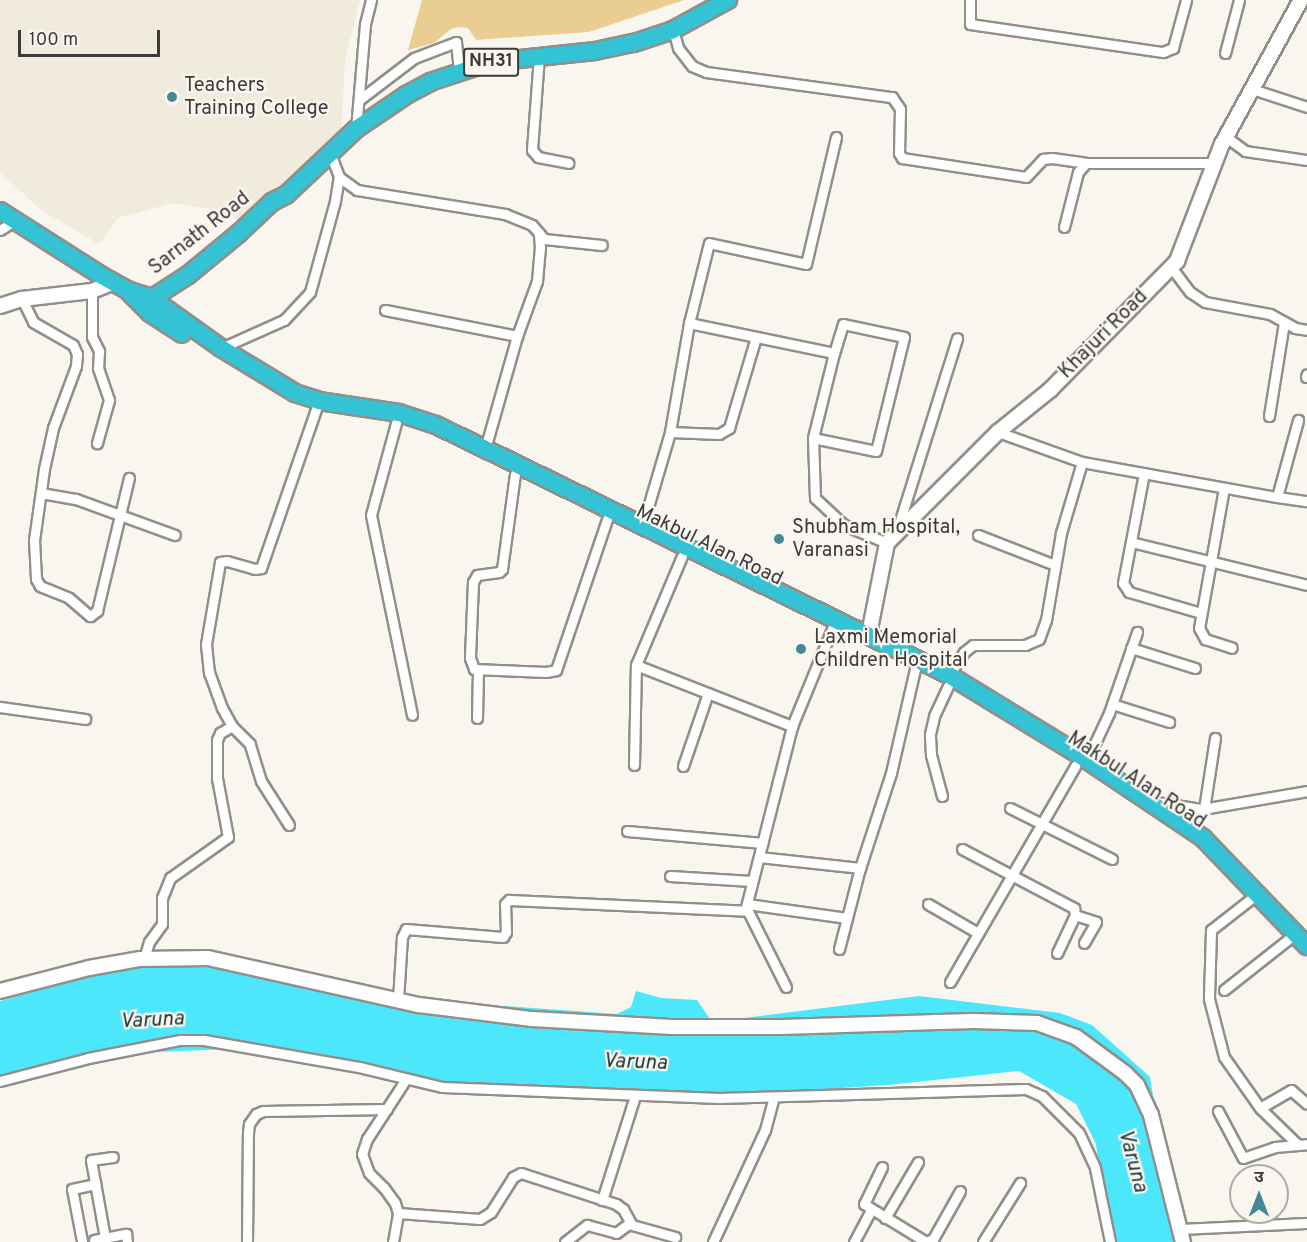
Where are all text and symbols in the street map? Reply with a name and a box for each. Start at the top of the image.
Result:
scale bar [21,18,164,56]
text: 100 m [29,29,78,52]
road number: NH31 [462,47,520,77]
place label: Teachers Training College [184,74,328,121]
marker: Teachers Training College [165,90,179,104]
street label: Sarnath Road [145,187,255,281]
street label: Khajuri Road [1055,286,1153,384]
street label: Makbul Alan Road [631,500,787,592]
place label: Shubham Hospital, Varanasi [792,516,960,563]
marker: Shubham Hospital, Varanasi [770,530,788,548]
place label: Laxmi Memorial Children Hospital [814,626,968,673]
marker: Laxmi Memorial Children Hospital [792,640,810,658]
street label: Makbul Alan Road [1062,727,1210,835]
water label: Varuna [119,1007,185,1035]
water label: Varuna [603,1049,667,1077]
water label: Varuna [1112,1127,1152,1195]
north arrow [1229,1164,1289,1224]
text: उ [1254,1168,1264,1188]

